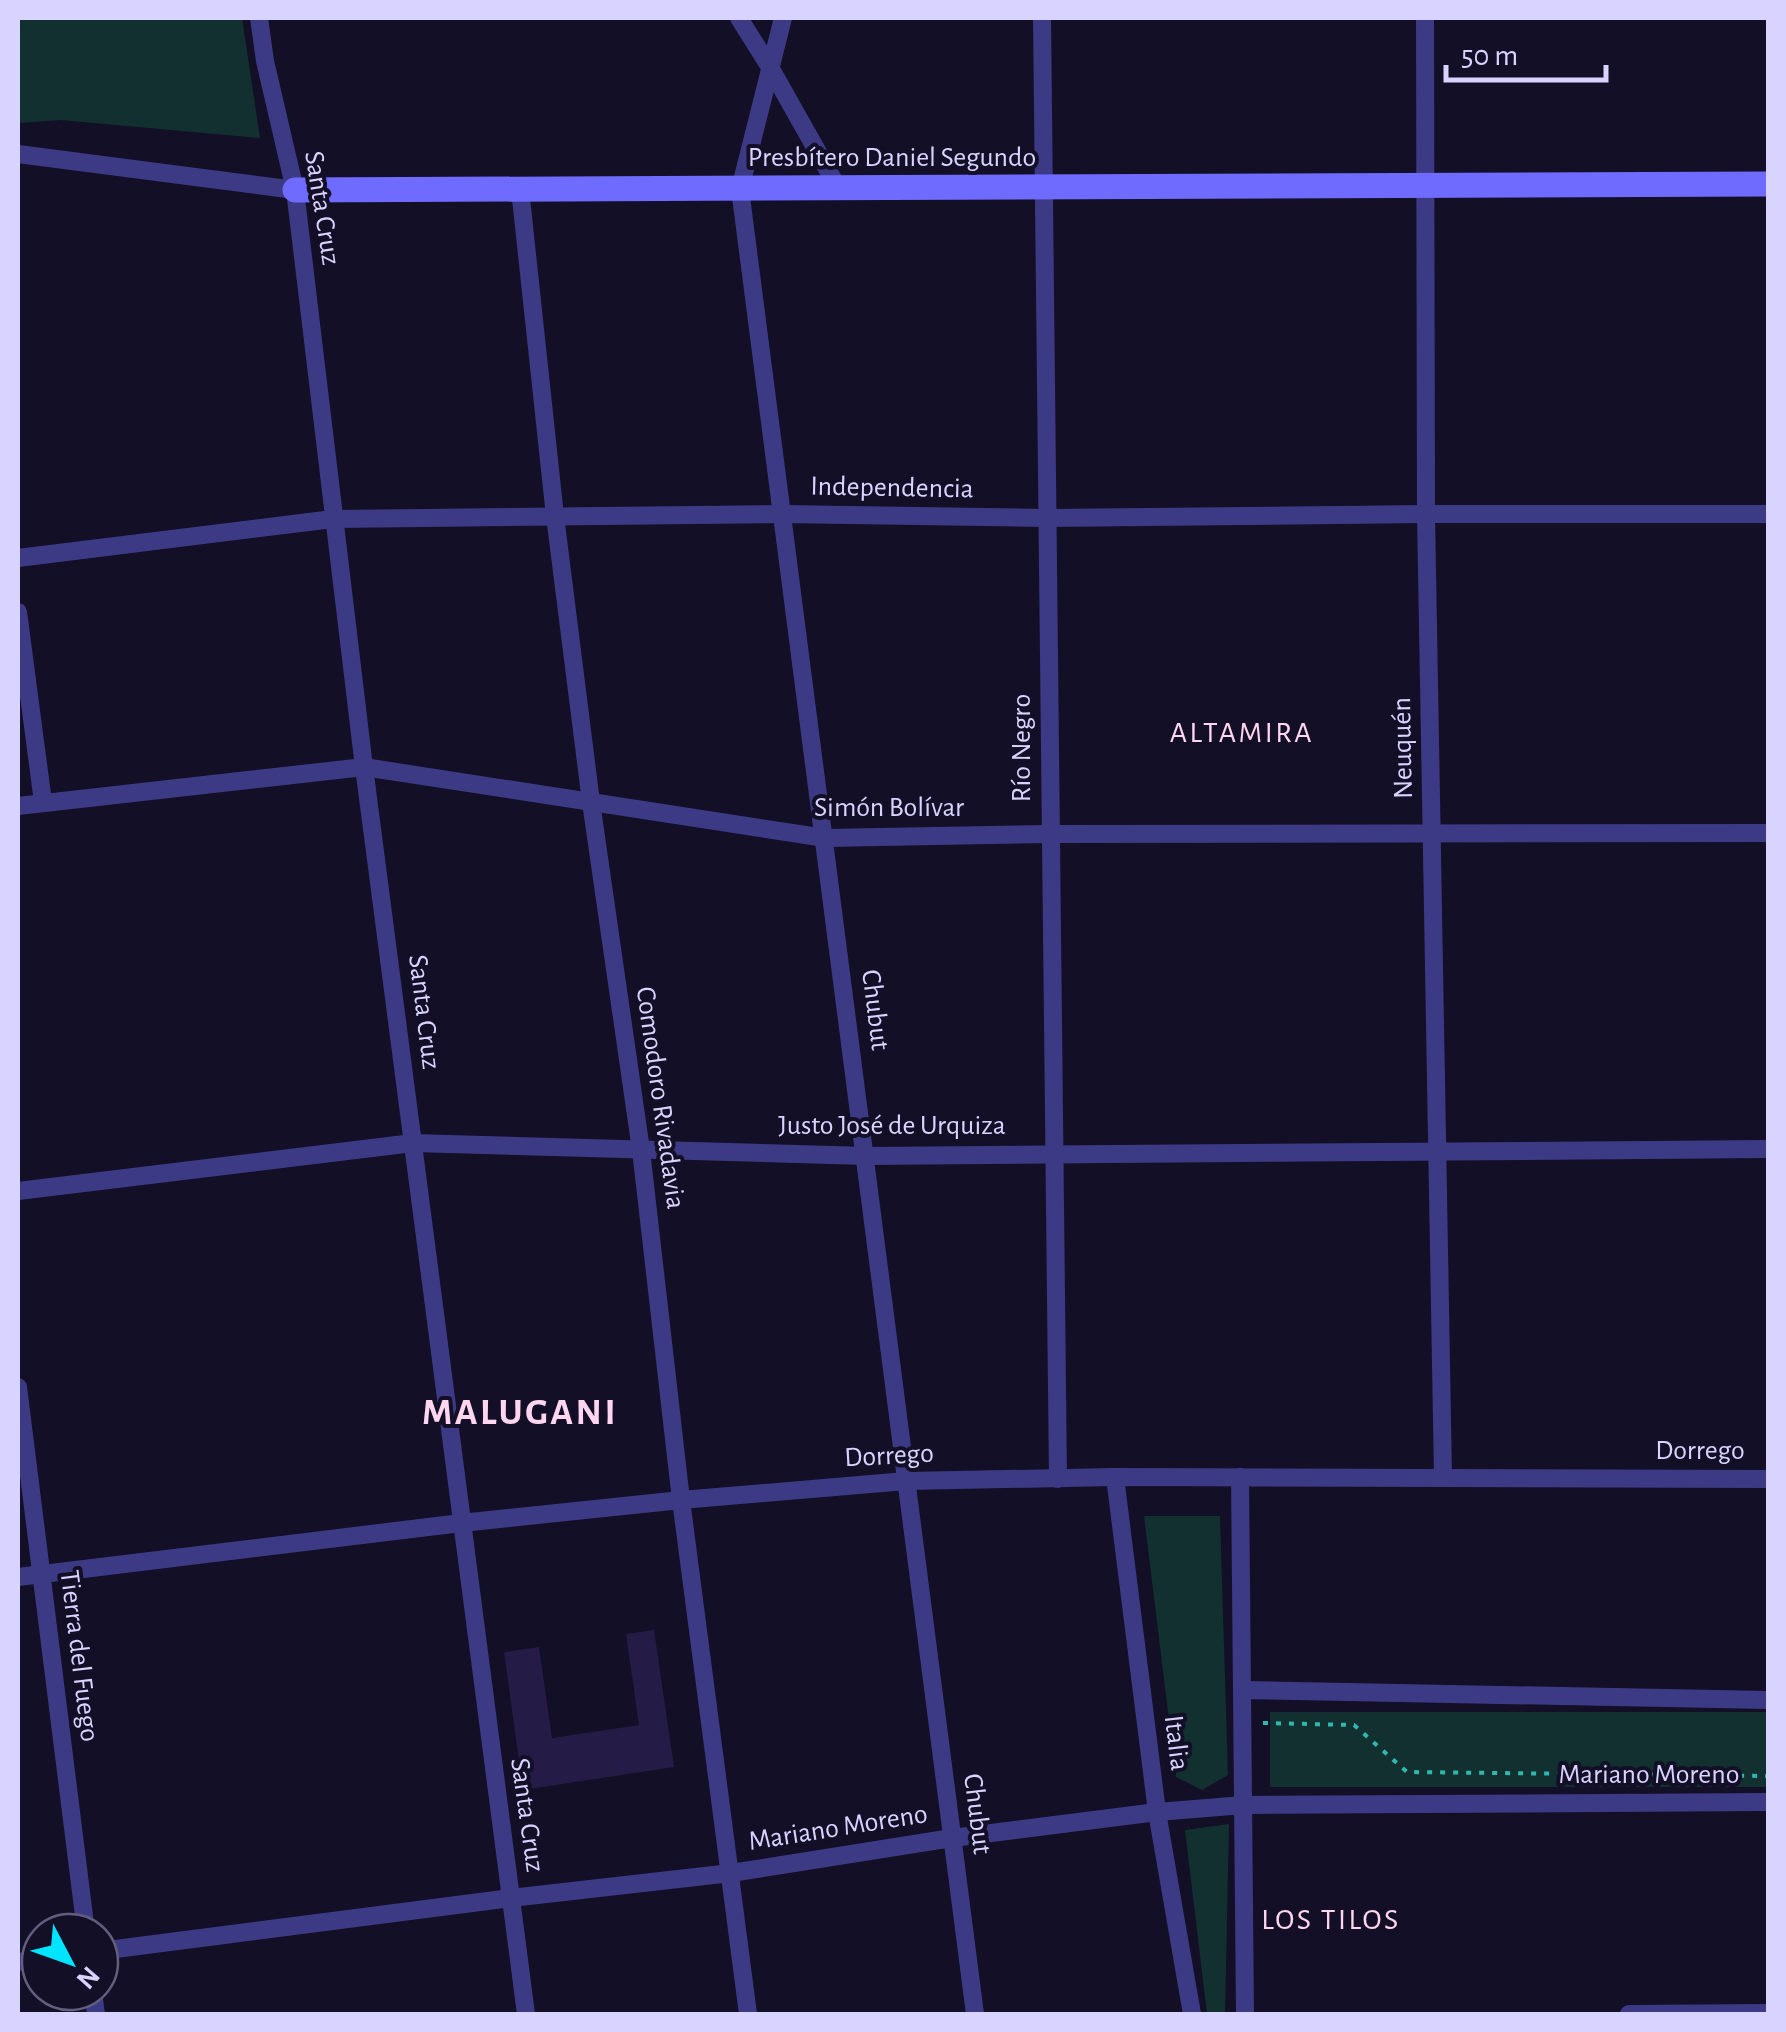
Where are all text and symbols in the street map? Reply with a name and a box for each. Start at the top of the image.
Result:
scale bar [1446,20,1606,82]
text: 50 m [1461,41,1518,71]
street label: Presbítero Daniel Segundo [748,144,1036,172]
street label: Santa Cruz [299,149,345,267]
street label: Independencia [810,473,974,503]
street label: Río Negro [1008,694,1036,802]
street label: Neuquén [1388,697,1418,799]
district label: ALTAMIRA [1170,718,1314,748]
street label: Simón Bolívar [814,794,964,822]
street label: Santa Cruz [403,953,445,1071]
street label: Chubut [856,968,894,1052]
street label: Comodoro Rivadavia [631,985,689,1211]
street label: Justo José de Urquiza [778,1112,1006,1140]
district label: MALUGANI [422,1394,618,1432]
street label: Dorrego [1655,1437,1745,1465]
street label: Dorrego [844,1440,934,1472]
street label: Tierra del Fuego [55,1569,103,1743]
street label: Italia [1159,1714,1193,1772]
street label: Santa Cruz [505,1756,549,1874]
street label: Mariano Moreno [1559,1761,1739,1789]
street label: Chubut [958,1772,996,1856]
street label: Mariano Moreno [746,1800,930,1856]
district label: LOS TILOS [1261,1905,1401,1935]
north arrow [20,1912,120,2012]
text: N [70,1961,104,1994]

